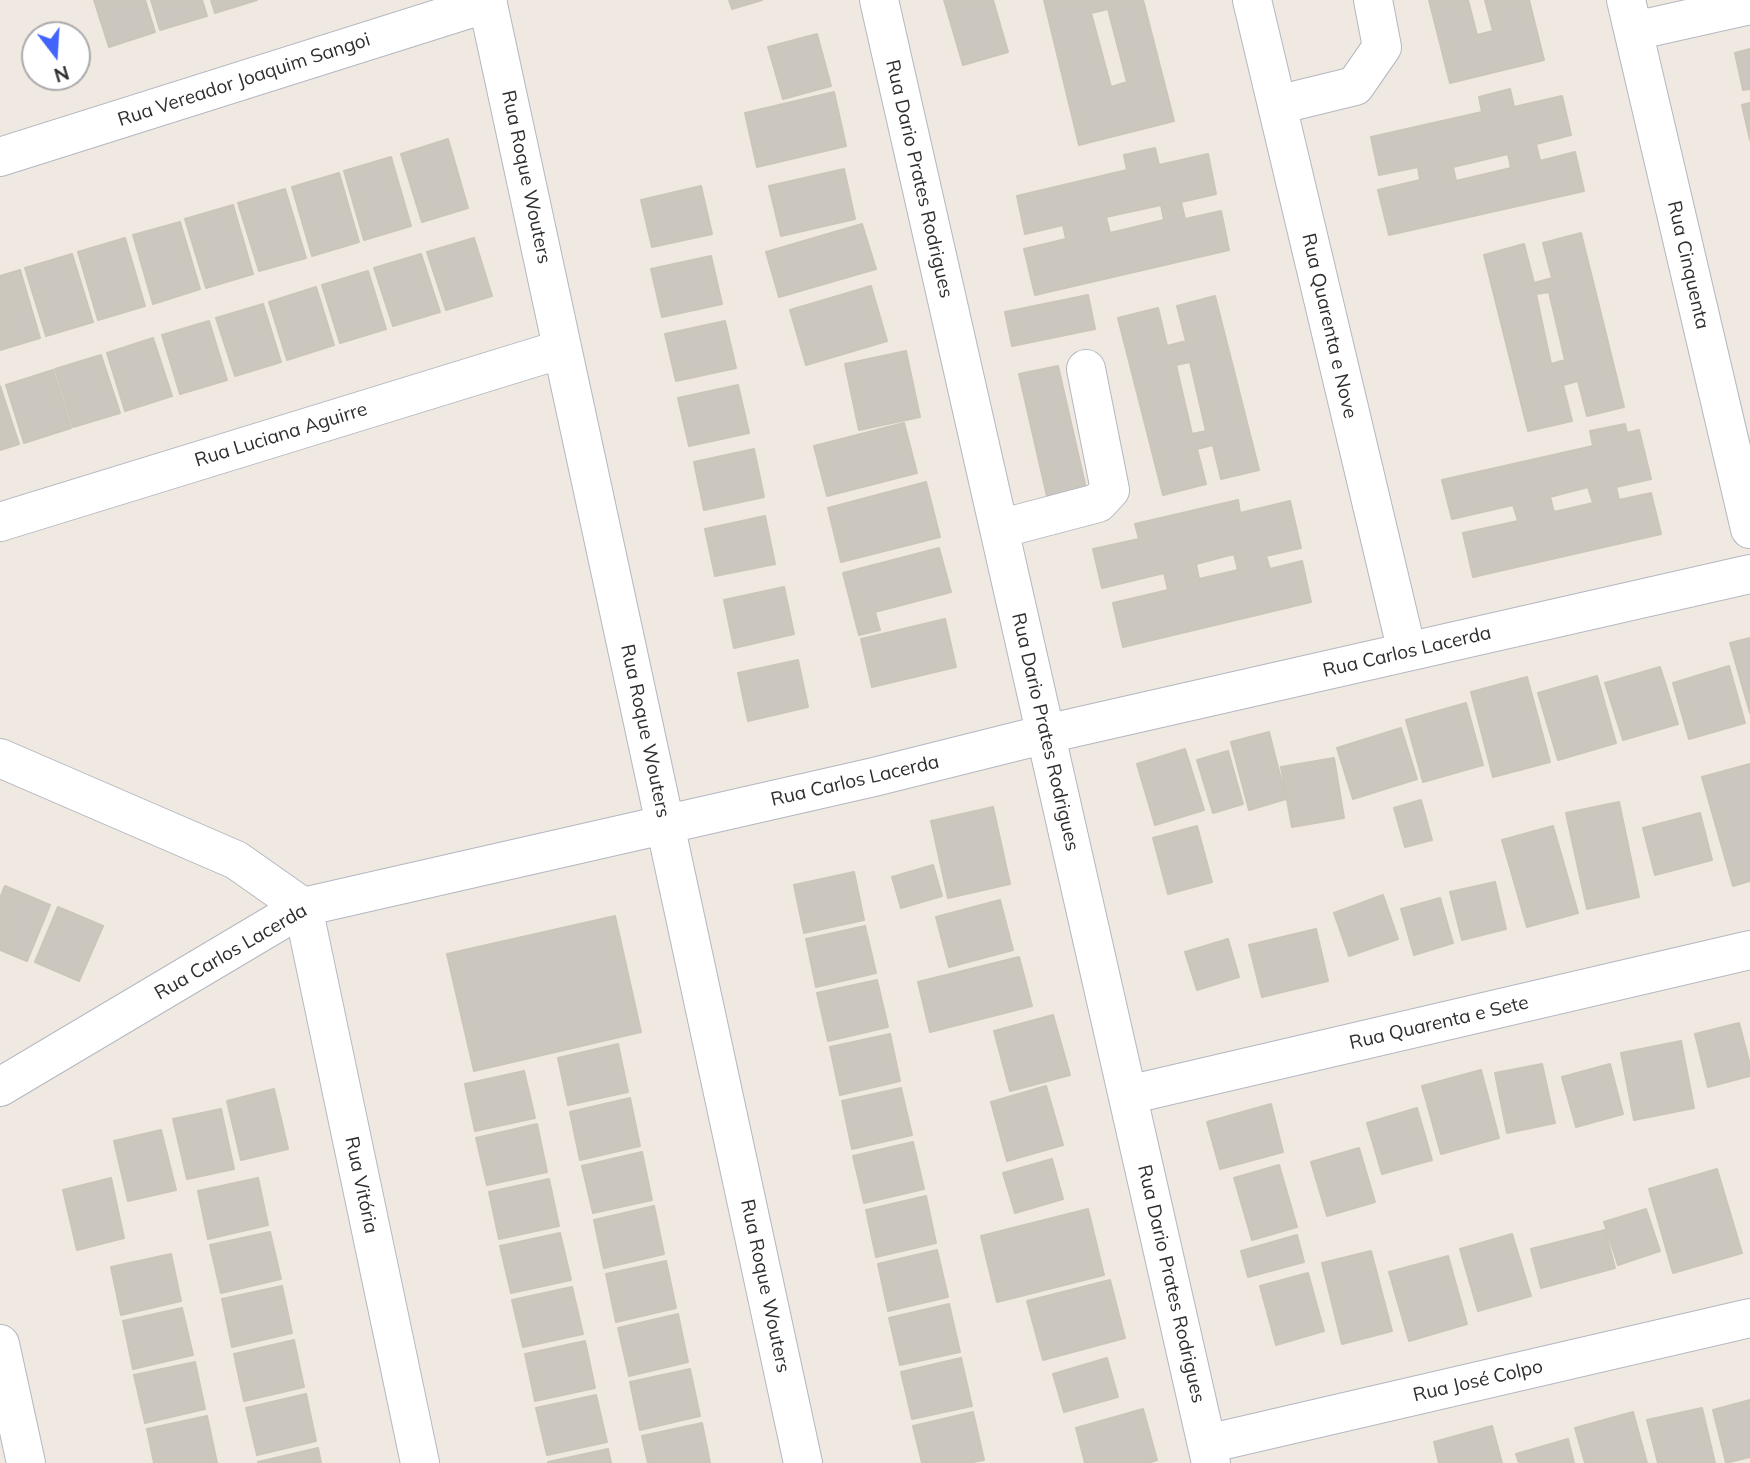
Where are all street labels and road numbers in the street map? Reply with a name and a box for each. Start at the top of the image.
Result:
street label: Rua Vereador Joaquim Sangoi [115,28,373,132]
street label: Rua Dario Prates Rodrigues [880,58,958,300]
street label: Rua Roque Wouters [496,88,556,266]
street label: Rua Cinquenta [1662,199,1714,331]
street label: Rua Quarenta e Nove [1297,231,1361,421]
street label: Rua Luciana Aguirre [192,398,370,472]
street label: Rua Dario Prates Rodrigues [1006,611,1084,853]
street label: Rua Carlos Lacerda [1321,622,1493,682]
street label: Rua Roque Wouters [615,642,675,820]
street label: Rua Carlos Lacerda [769,751,941,811]
street label: Rua Carlos Lacerda [151,899,311,1005]
street label: Rua Quarenta e Sete [1347,991,1531,1055]
street label: Rua Vitória [340,1134,382,1236]
street label: Rua Dario Prates Rodrigues [1132,1163,1210,1405]
street label: Rua Roque Wouters [735,1197,795,1375]
street label: Rua José Colpo [1411,1355,1545,1407]

